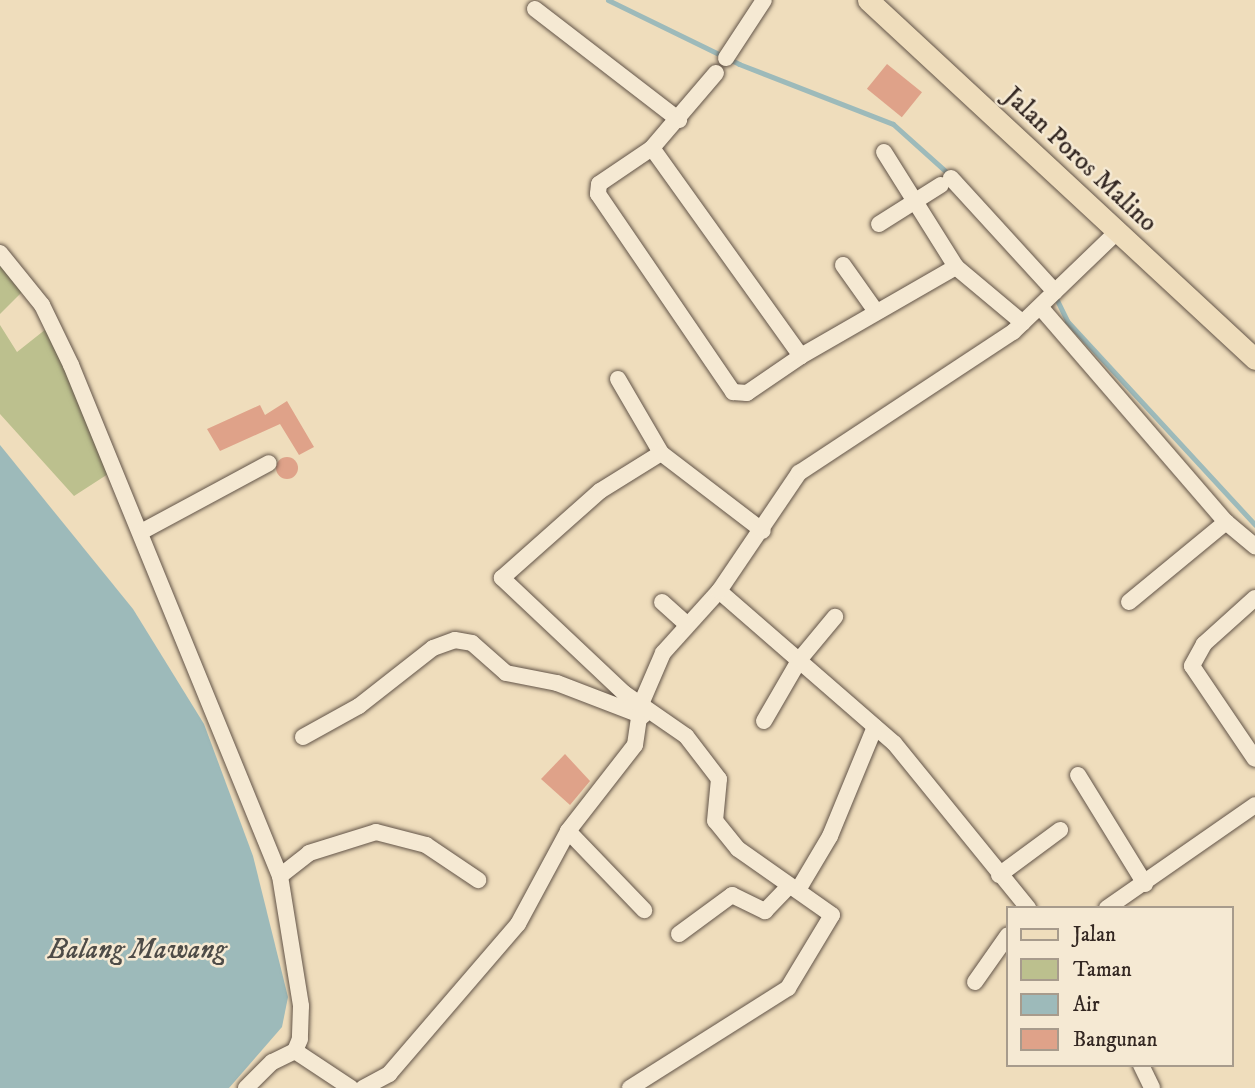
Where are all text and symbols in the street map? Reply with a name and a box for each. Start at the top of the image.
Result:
street label: Jalan Poros Malino [997,81,1163,239]
legend [1006,906,1234,1067]
text: Jalan [1073,922,1116,948]
water label: Balang Mawang [48,933,226,967]
text: Taman [1073,957,1132,983]
text: Air [1073,992,1100,1018]
text: Bangunan [1073,1027,1157,1053]

